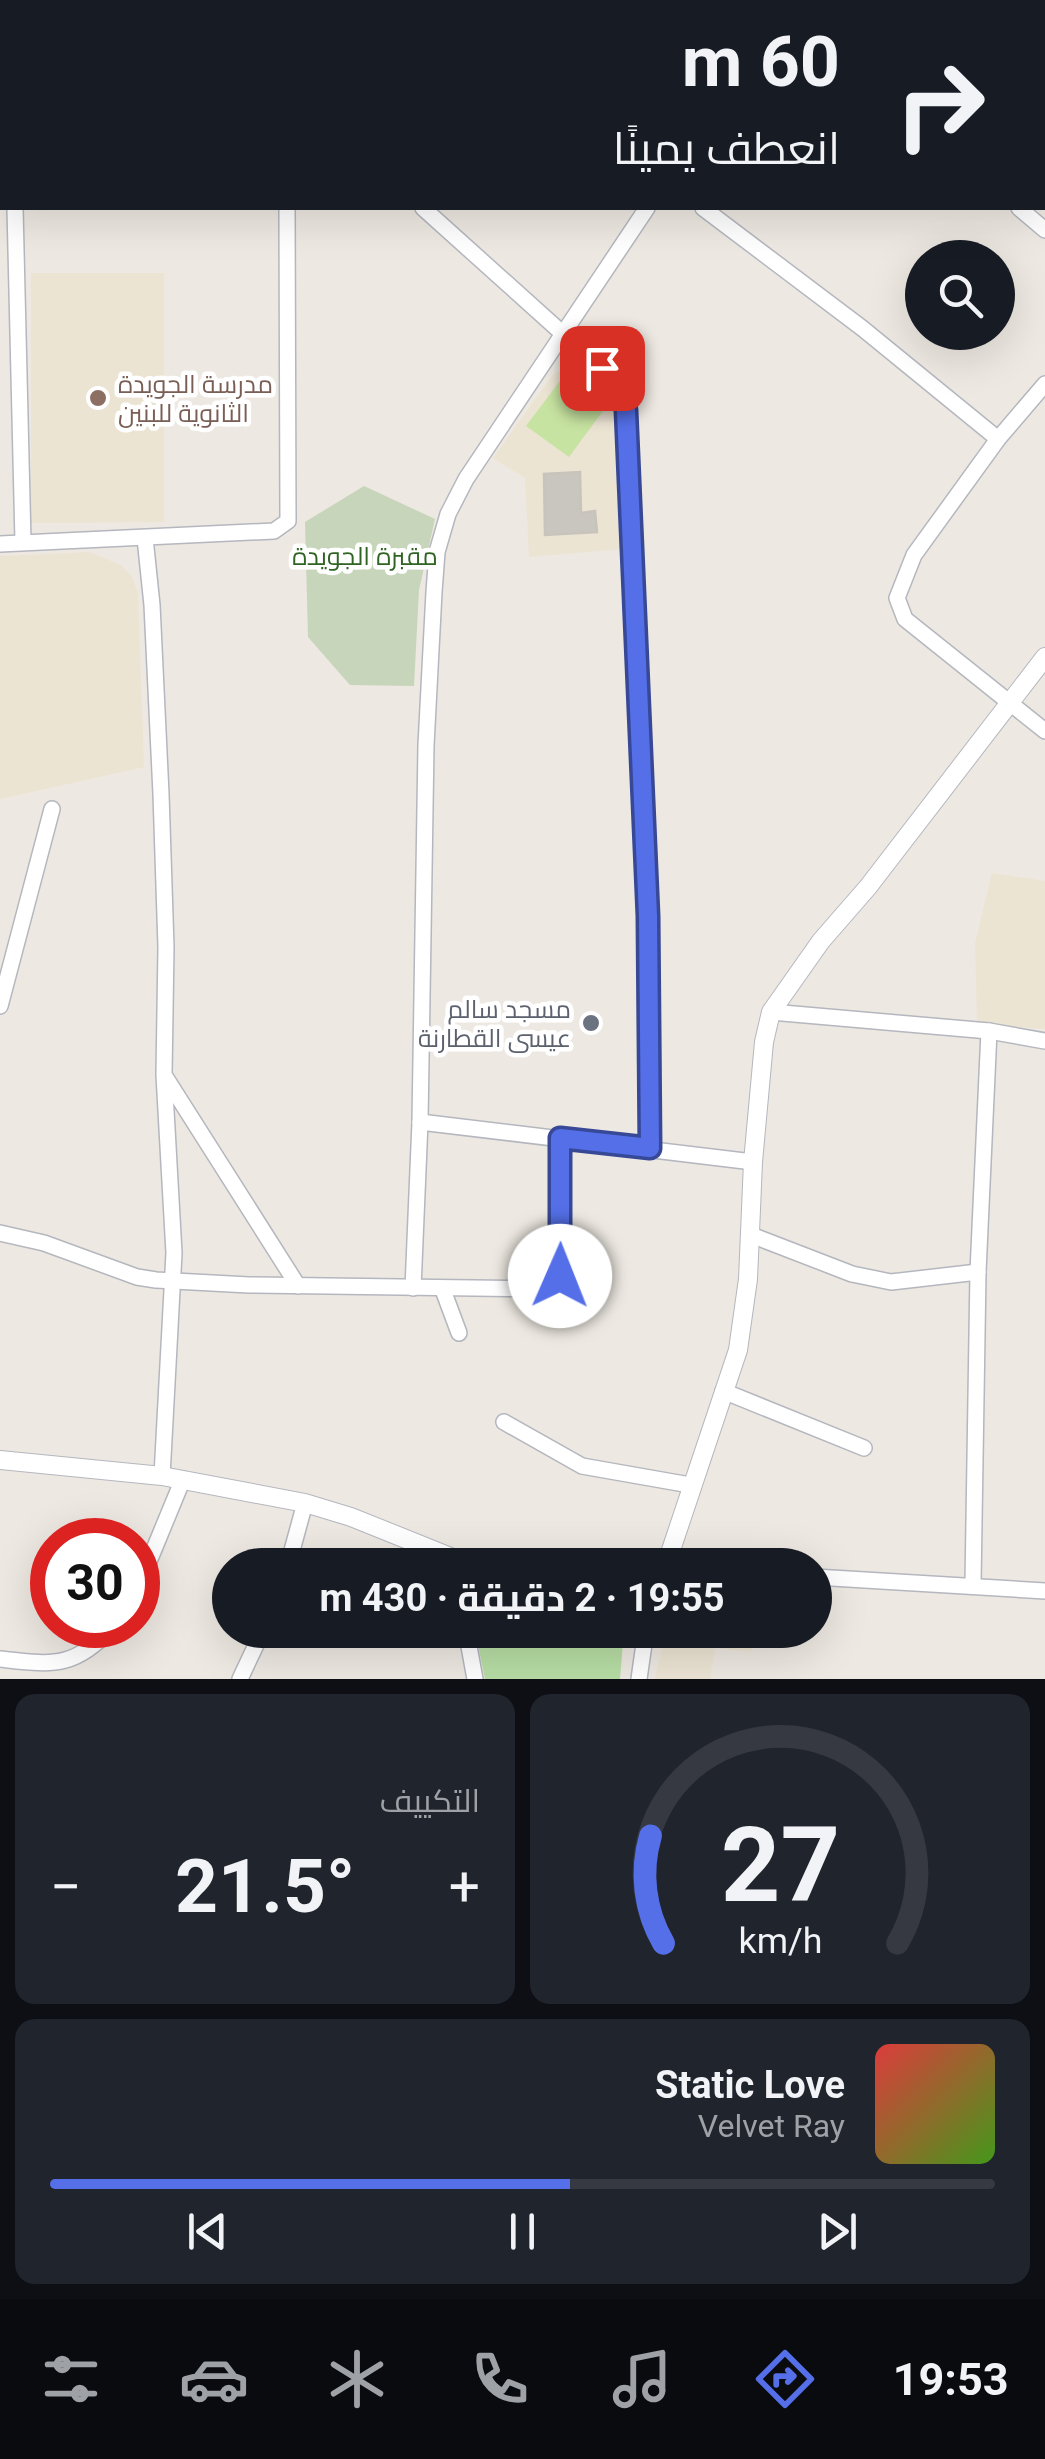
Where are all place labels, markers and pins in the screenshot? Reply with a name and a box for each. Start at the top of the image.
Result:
pin [560,326,645,411]
place label: مدرسة الجويدة الثانوية للبنين [118,370,273,428]
marker: مدرسة الجويدة الثانوية للبنين [87,387,109,409]
place label: مسجد سالم عيسى القطارنة [418,995,571,1053]
marker: مسجد سالم عيسى القطارنة [580,1012,602,1034]

